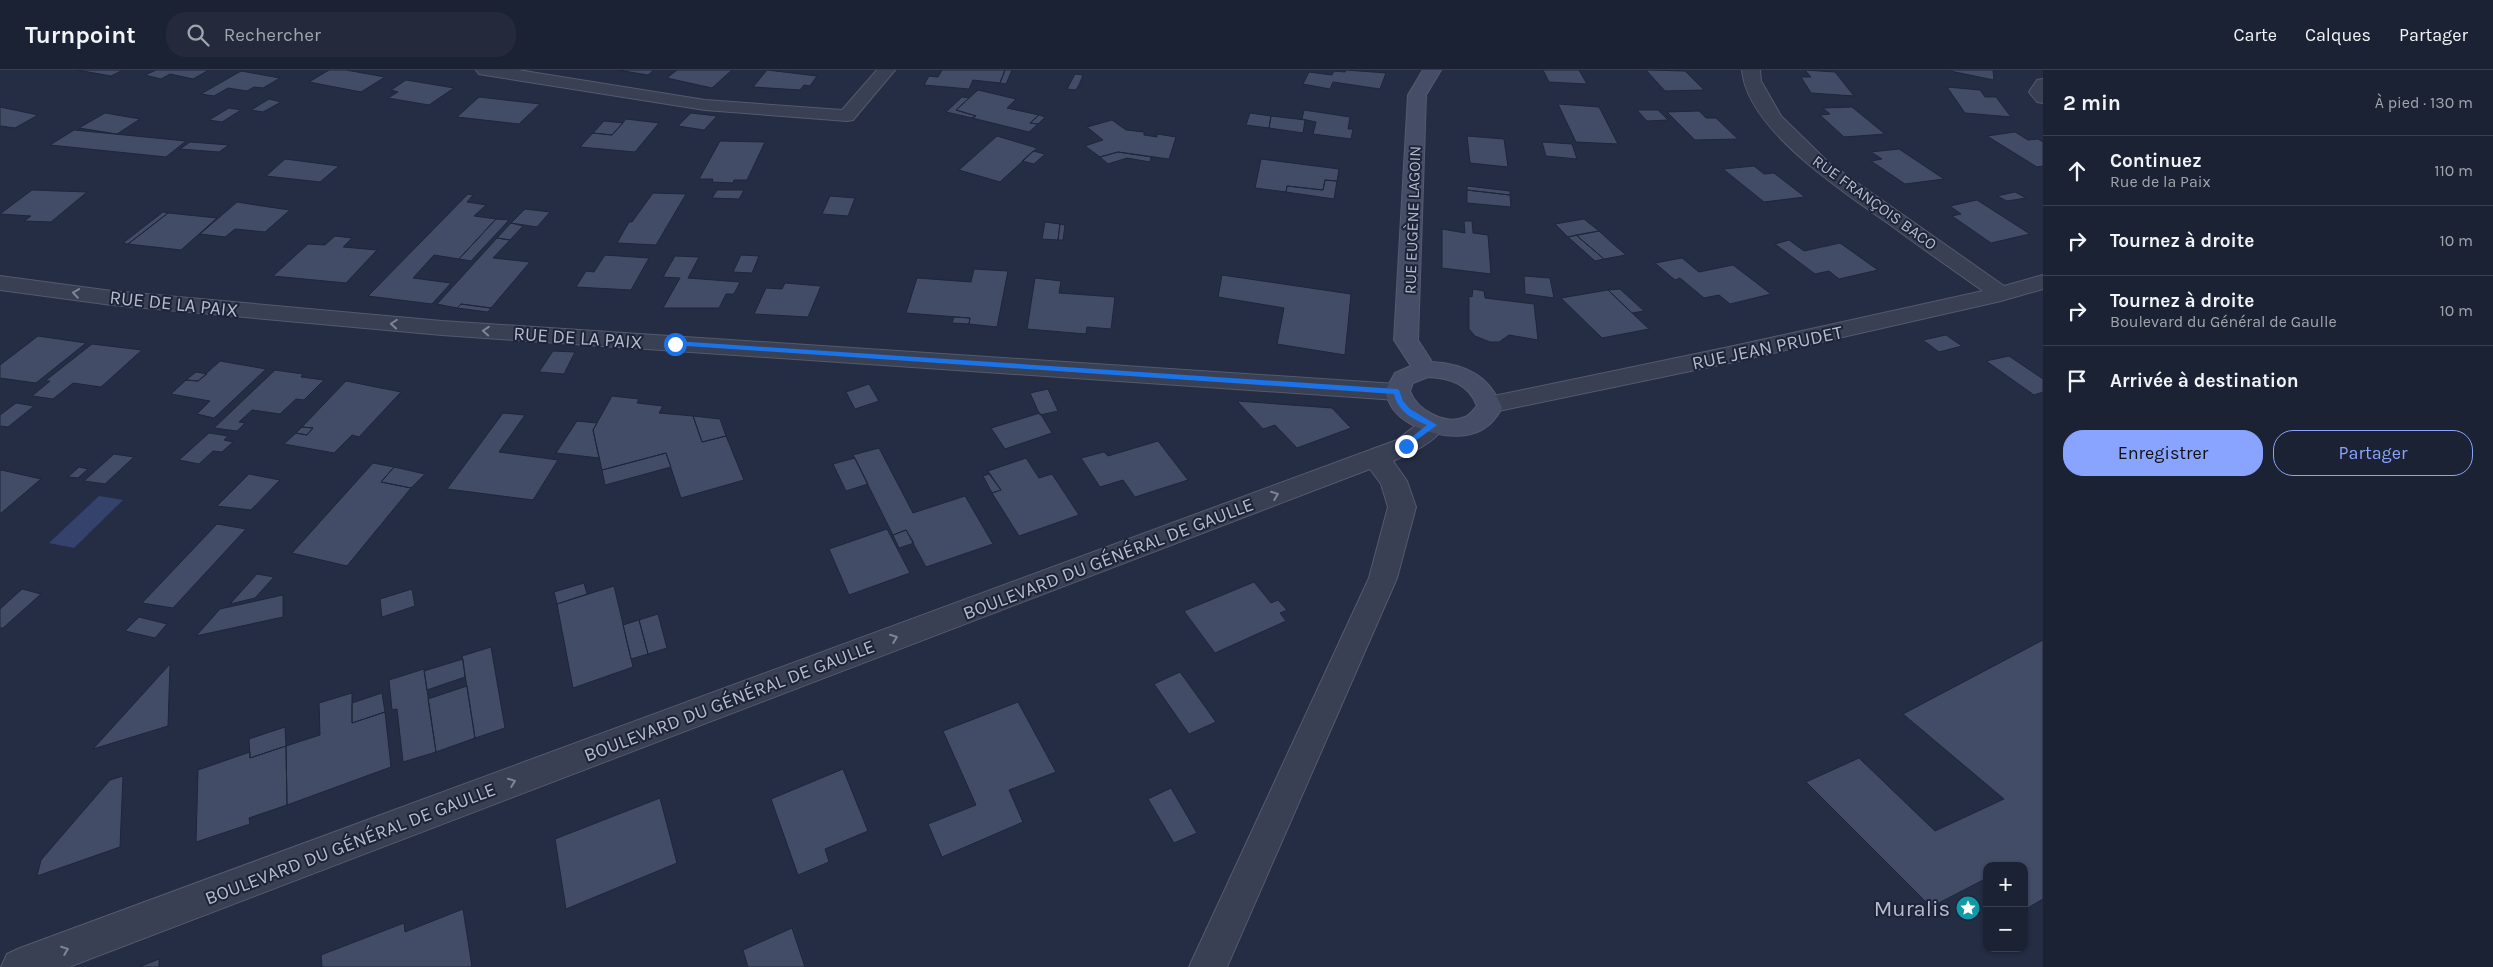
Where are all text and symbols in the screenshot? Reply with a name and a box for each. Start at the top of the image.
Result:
search box [166,12,516,57]
text: Turnpoint [25,21,136,49]
icon: search [184,21,212,49]
text: Rechercher [224,24,321,46]
text: Carte [2233,24,2277,46]
text: Calques [2305,24,2371,46]
text: Partager [2399,24,2468,46]
text: 2 min [2063,91,2121,115]
text: À pied · 130 m [2375,93,2473,112]
street label: RUE EUGÈNE LAGOIN [1400,146,1425,294]
text: Continuez [2110,150,2202,172]
street label: RUE FRANÇOIS BACO [1809,151,1940,254]
icon: ahead [2063,157,2091,185]
text: 110 m [2434,161,2473,180]
text: Rue de la Paix [2110,172,2211,191]
icon: right [2063,227,2091,255]
text: Tournez à droite [2110,230,2254,252]
text: 10 m [2439,231,2473,250]
street label: RUE DE LA PAIX [108,286,239,322]
one-way arrow [72,288,80,299]
text: Tournez à droite [2110,290,2254,312]
icon: right [2063,297,2091,325]
text: 10 m [2439,301,2473,320]
text: Boulevard du Général de Gaulle [2110,312,2337,331]
one-way arrow [389,319,397,330]
street label: RUE JEAN PRUDET [1690,321,1845,375]
street label: RUE DE LA PAIX [513,323,643,353]
one-way arrow [482,326,490,337]
route start [664,333,687,356]
icon: arrive [2063,367,2091,395]
text: Arrivée à destination [2110,370,2299,392]
button: Enregistrer [2063,430,2263,476]
button: Partager [2273,430,2473,476]
route end [1395,435,1418,458]
one-way arrow [1270,491,1279,501]
street label: BOULEVARD DU GÉNÉRAL DE GAULLE [960,492,1257,625]
street label: BOULEVARD DU GÉNÉRAL DE GAULLE [581,634,878,767]
one-way arrow [889,634,897,644]
street label: BOULEVARD DU GÉNÉRAL DE GAULLE [202,777,499,910]
one-way arrow [507,778,516,788]
map controls [1983,862,2028,952]
button: + [1983,862,2028,907]
place icon: Muralis [1955,895,1981,921]
place label: Muralis [1874,896,1950,922]
button: − [1983,907,2028,952]
one-way arrow [60,946,69,956]

